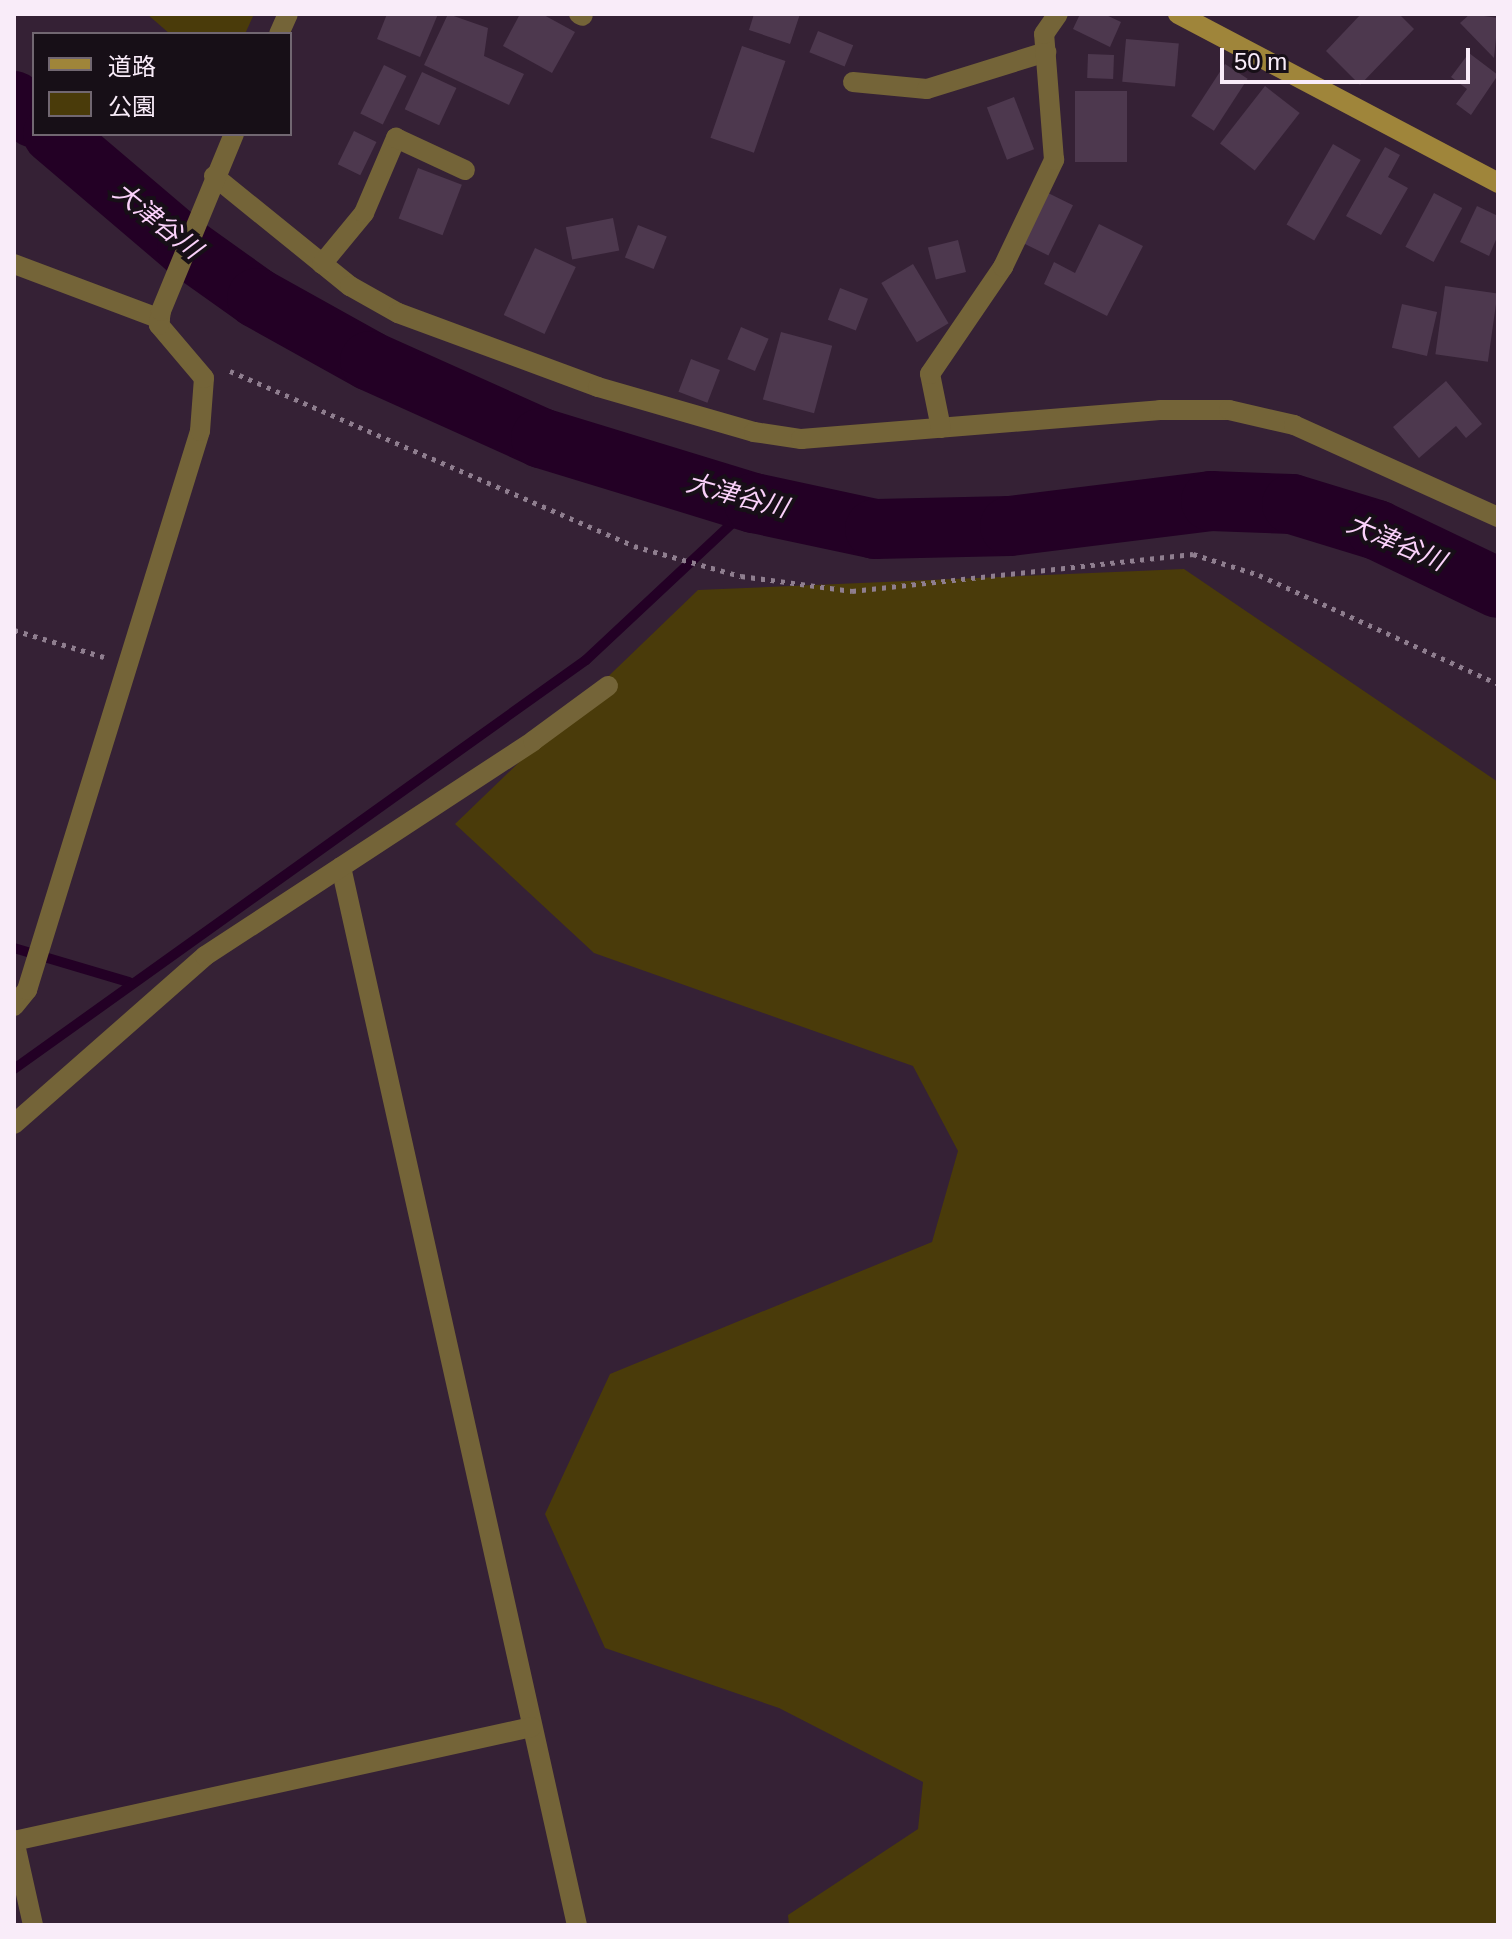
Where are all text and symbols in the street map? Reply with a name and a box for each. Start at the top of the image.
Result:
legend [32,32,292,136]
scale bar [1224,32,1474,82]
text: 50 m [1234,48,1287,75]
text: 道路 [108,53,156,80]
text: 公園 [108,93,156,120]
water label: 大津谷川 [107,176,207,266]
water label: 大津谷川 [683,467,791,525]
water label: 大津谷川 [1342,508,1450,578]

